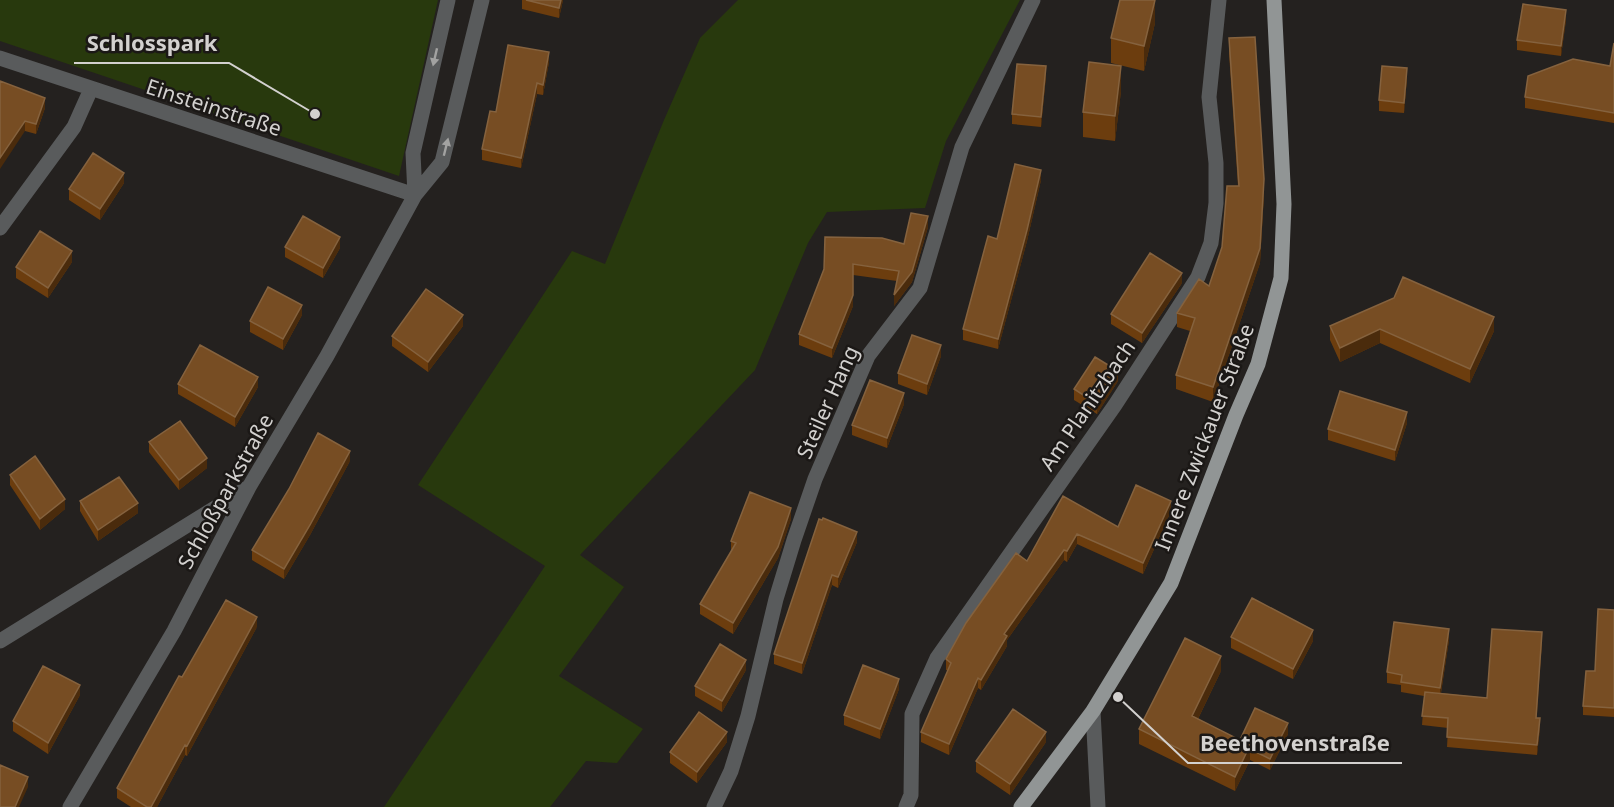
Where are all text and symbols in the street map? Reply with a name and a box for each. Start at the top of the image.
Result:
callout: Schlosspark [74,23,229,63]
text: Schlosspark [87,27,218,57]
one-way arrow [430,48,439,67]
street label: Einsteinstraße [143,72,285,142]
one-way arrow [442,137,452,156]
street label: Innere Zwickauer Straße [1148,320,1260,554]
street label: Am Planitzbach [1033,334,1141,476]
street label: Steiler Hang [790,341,864,463]
street label: Schloßparkstraße [171,408,279,574]
callout: Beethovenstraße [1188,723,1402,763]
text: Beethovenstraße [1200,727,1390,757]

